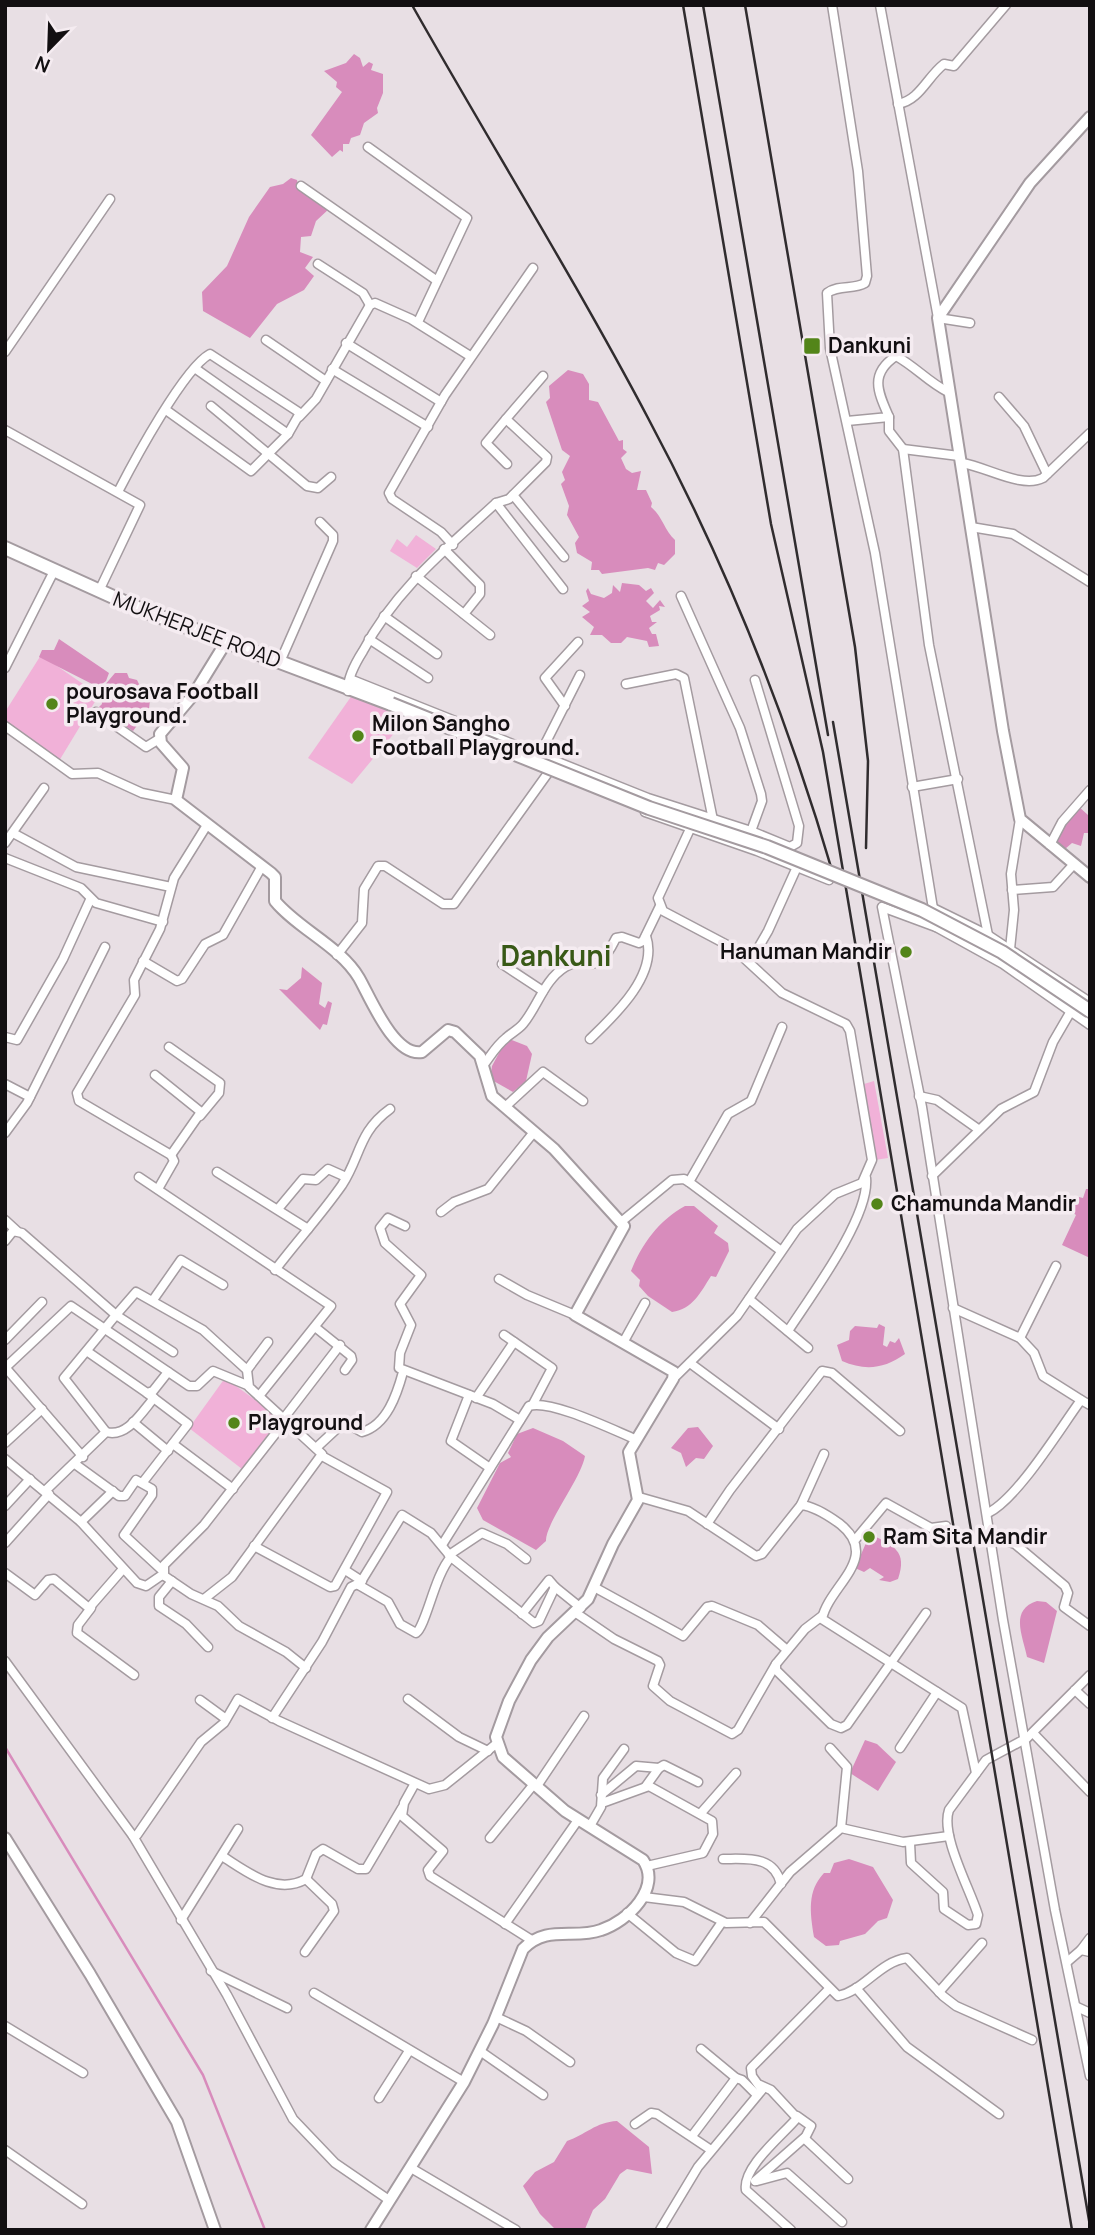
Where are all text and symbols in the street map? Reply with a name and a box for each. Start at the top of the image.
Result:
north arrow [14,14,84,84]
text: N [31,50,54,79]
place label: Dankuni [828,331,911,359]
marker: Dankuni [802,336,822,356]
street label: MUKHERJEE ROAD [109,584,285,674]
place label: pourosava Football Playground. [66,677,259,729]
marker: pourosava Football Playground. [44,696,60,712]
place label: Milon Sangho Football Playground. [372,709,580,761]
marker: Milon Sangho Football Playground. [350,728,366,744]
district label: Dankuni [500,936,612,974]
place label: Hanuman Mandir [720,937,892,965]
marker: Hanuman Mandir [898,944,914,960]
place label: Chamunda Mandir [891,1189,1076,1217]
marker: Chamunda Mandir [869,1196,885,1212]
place label: Playground [248,1408,363,1436]
marker: Playground [226,1415,242,1431]
place label: Ram Sita Mandir [883,1522,1047,1550]
marker: Ram Sita Mandir [861,1529,877,1545]

